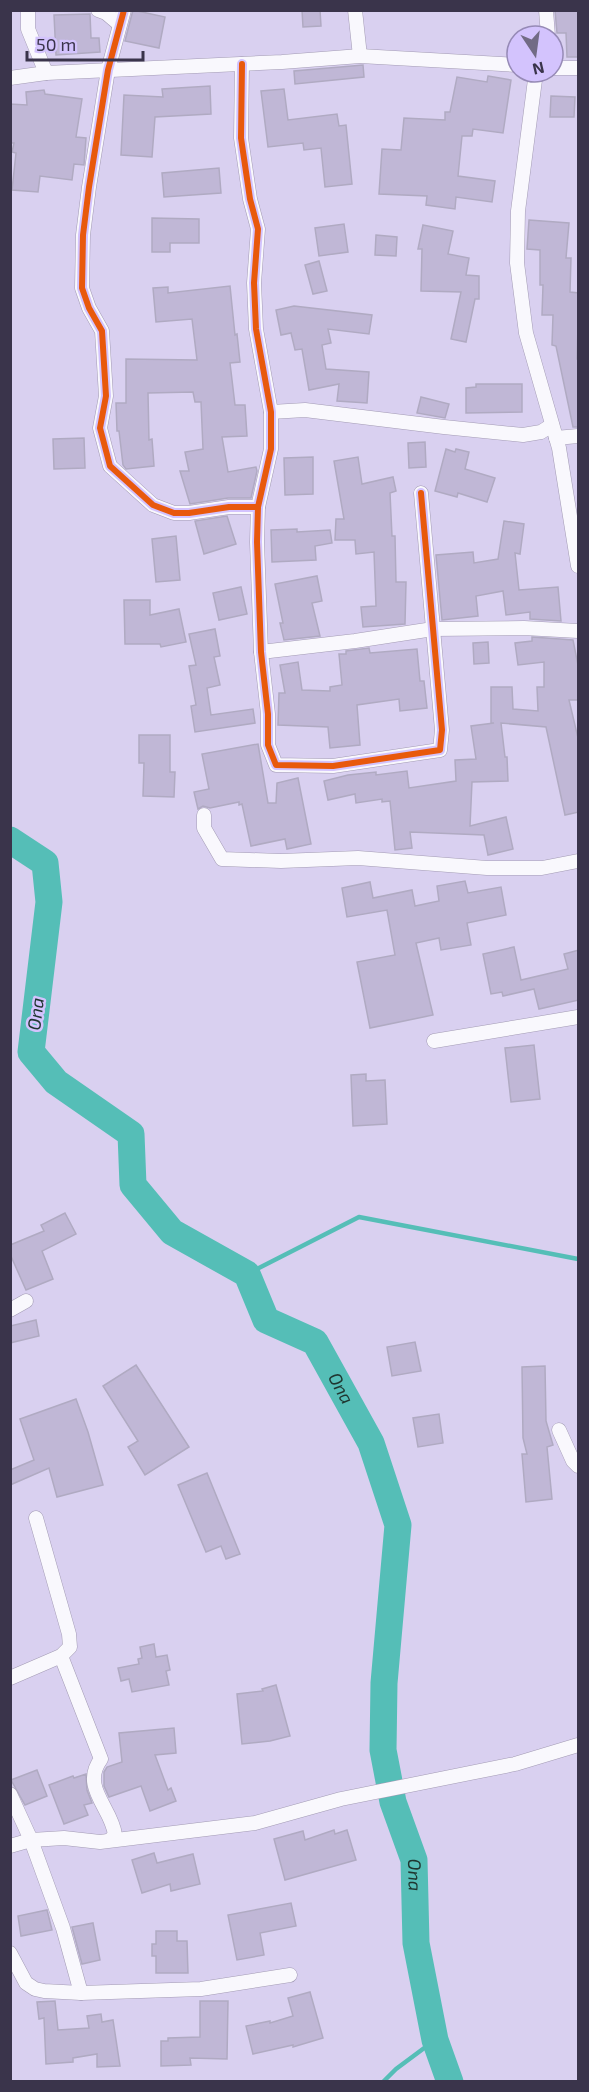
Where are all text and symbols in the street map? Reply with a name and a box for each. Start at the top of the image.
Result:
scale bar [27,24,142,62]
north arrow [505,24,565,84]
text: 50 m [36,33,76,55]
text: N [531,59,546,80]
water label: Ona [22,996,48,1031]
water label: Ona [324,1368,359,1407]
water label: Ona [404,1858,427,1891]

